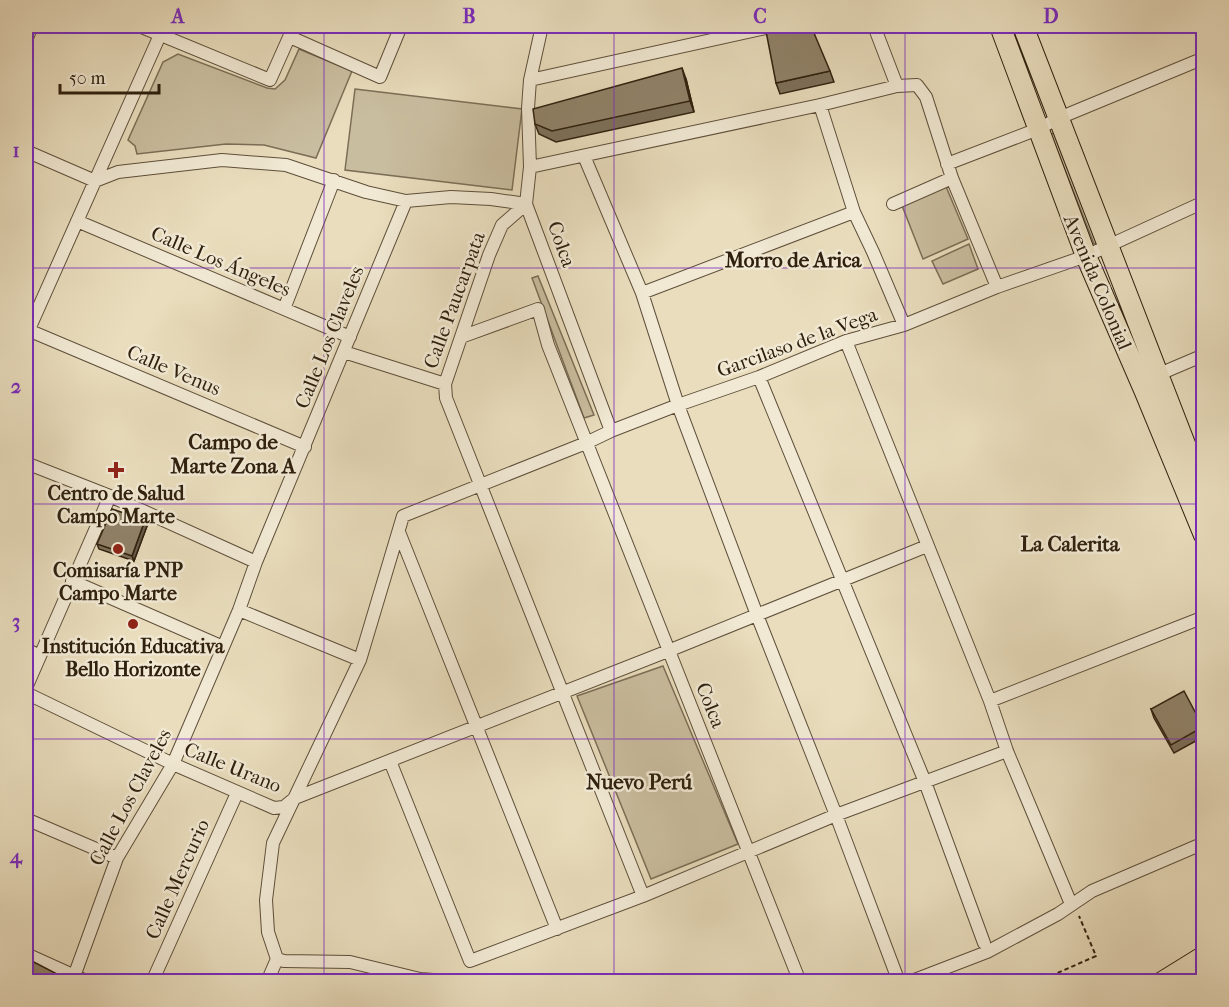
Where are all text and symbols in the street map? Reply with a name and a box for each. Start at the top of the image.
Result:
text: A [170,5,186,28]
text: B [462,5,476,28]
text: C [753,5,767,28]
text: D [1043,5,1059,28]
scale bar [60,57,159,95]
text: 50 m [69,68,106,89]
text: 1 [12,139,20,162]
street label: Avenida Colonial [1058,210,1137,354]
street label: Colca [543,218,581,271]
street label: Calle Los Ángeles [147,221,295,301]
street label: Calle Paucarpata [419,228,490,372]
district label: Morro de Arica [724,248,862,272]
street label: Calle Los Claveles [290,263,369,412]
street label: Garcilaso de la Vega [714,303,881,382]
street label: Calle Venus [123,340,224,401]
text: 2 [11,375,21,398]
district label: Campo de Marte Zona A [169,430,297,478]
marker: Centro de Salud Campo Marte [107,461,125,479]
place label: Centro de Salud Campo Marte [48,482,186,528]
district label: La Calerita [1020,532,1121,556]
marker: Comisaría PNP Campo Marte [111,542,125,556]
place label: Comisaría PNP Campo Marte [53,559,183,605]
text: 3 [12,610,20,633]
marker: Institución Educativa Bello Horizonte [126,617,140,631]
place label: Institución Educativa Bello Horizonte [42,635,225,681]
street label: Colca [691,679,730,732]
street label: Calle Los Claveles [85,725,176,870]
street label: Calle Urano [181,738,285,797]
district label: Nuevo Perú [586,770,692,794]
street label: Calle Mercurio [141,816,214,943]
text: 4 [9,845,23,869]

